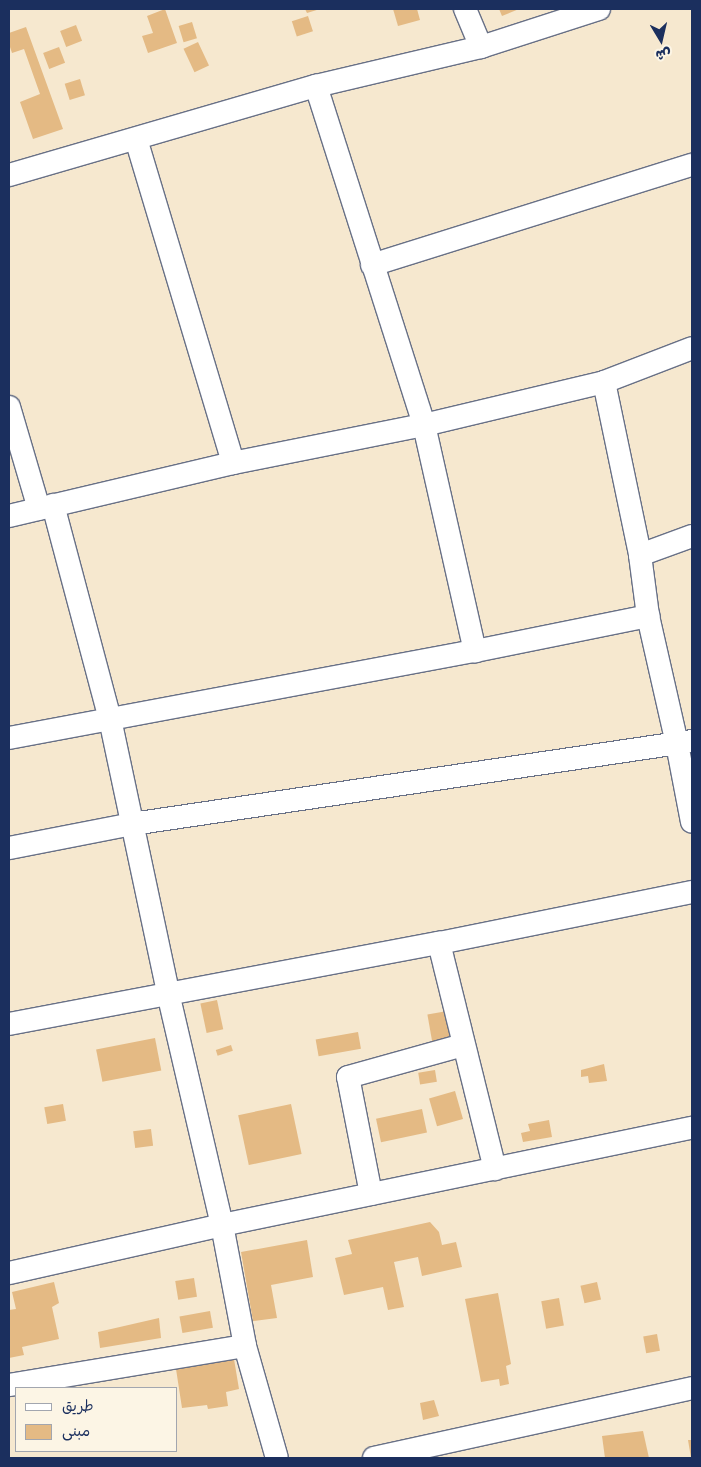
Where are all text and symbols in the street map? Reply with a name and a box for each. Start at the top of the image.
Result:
north arrow [636,15,686,65]
text: ش [654,45,673,66]
legend [15,1387,178,1452]
text: طريق [62,1395,94,1416]
text: مبنى [62,1420,90,1441]

